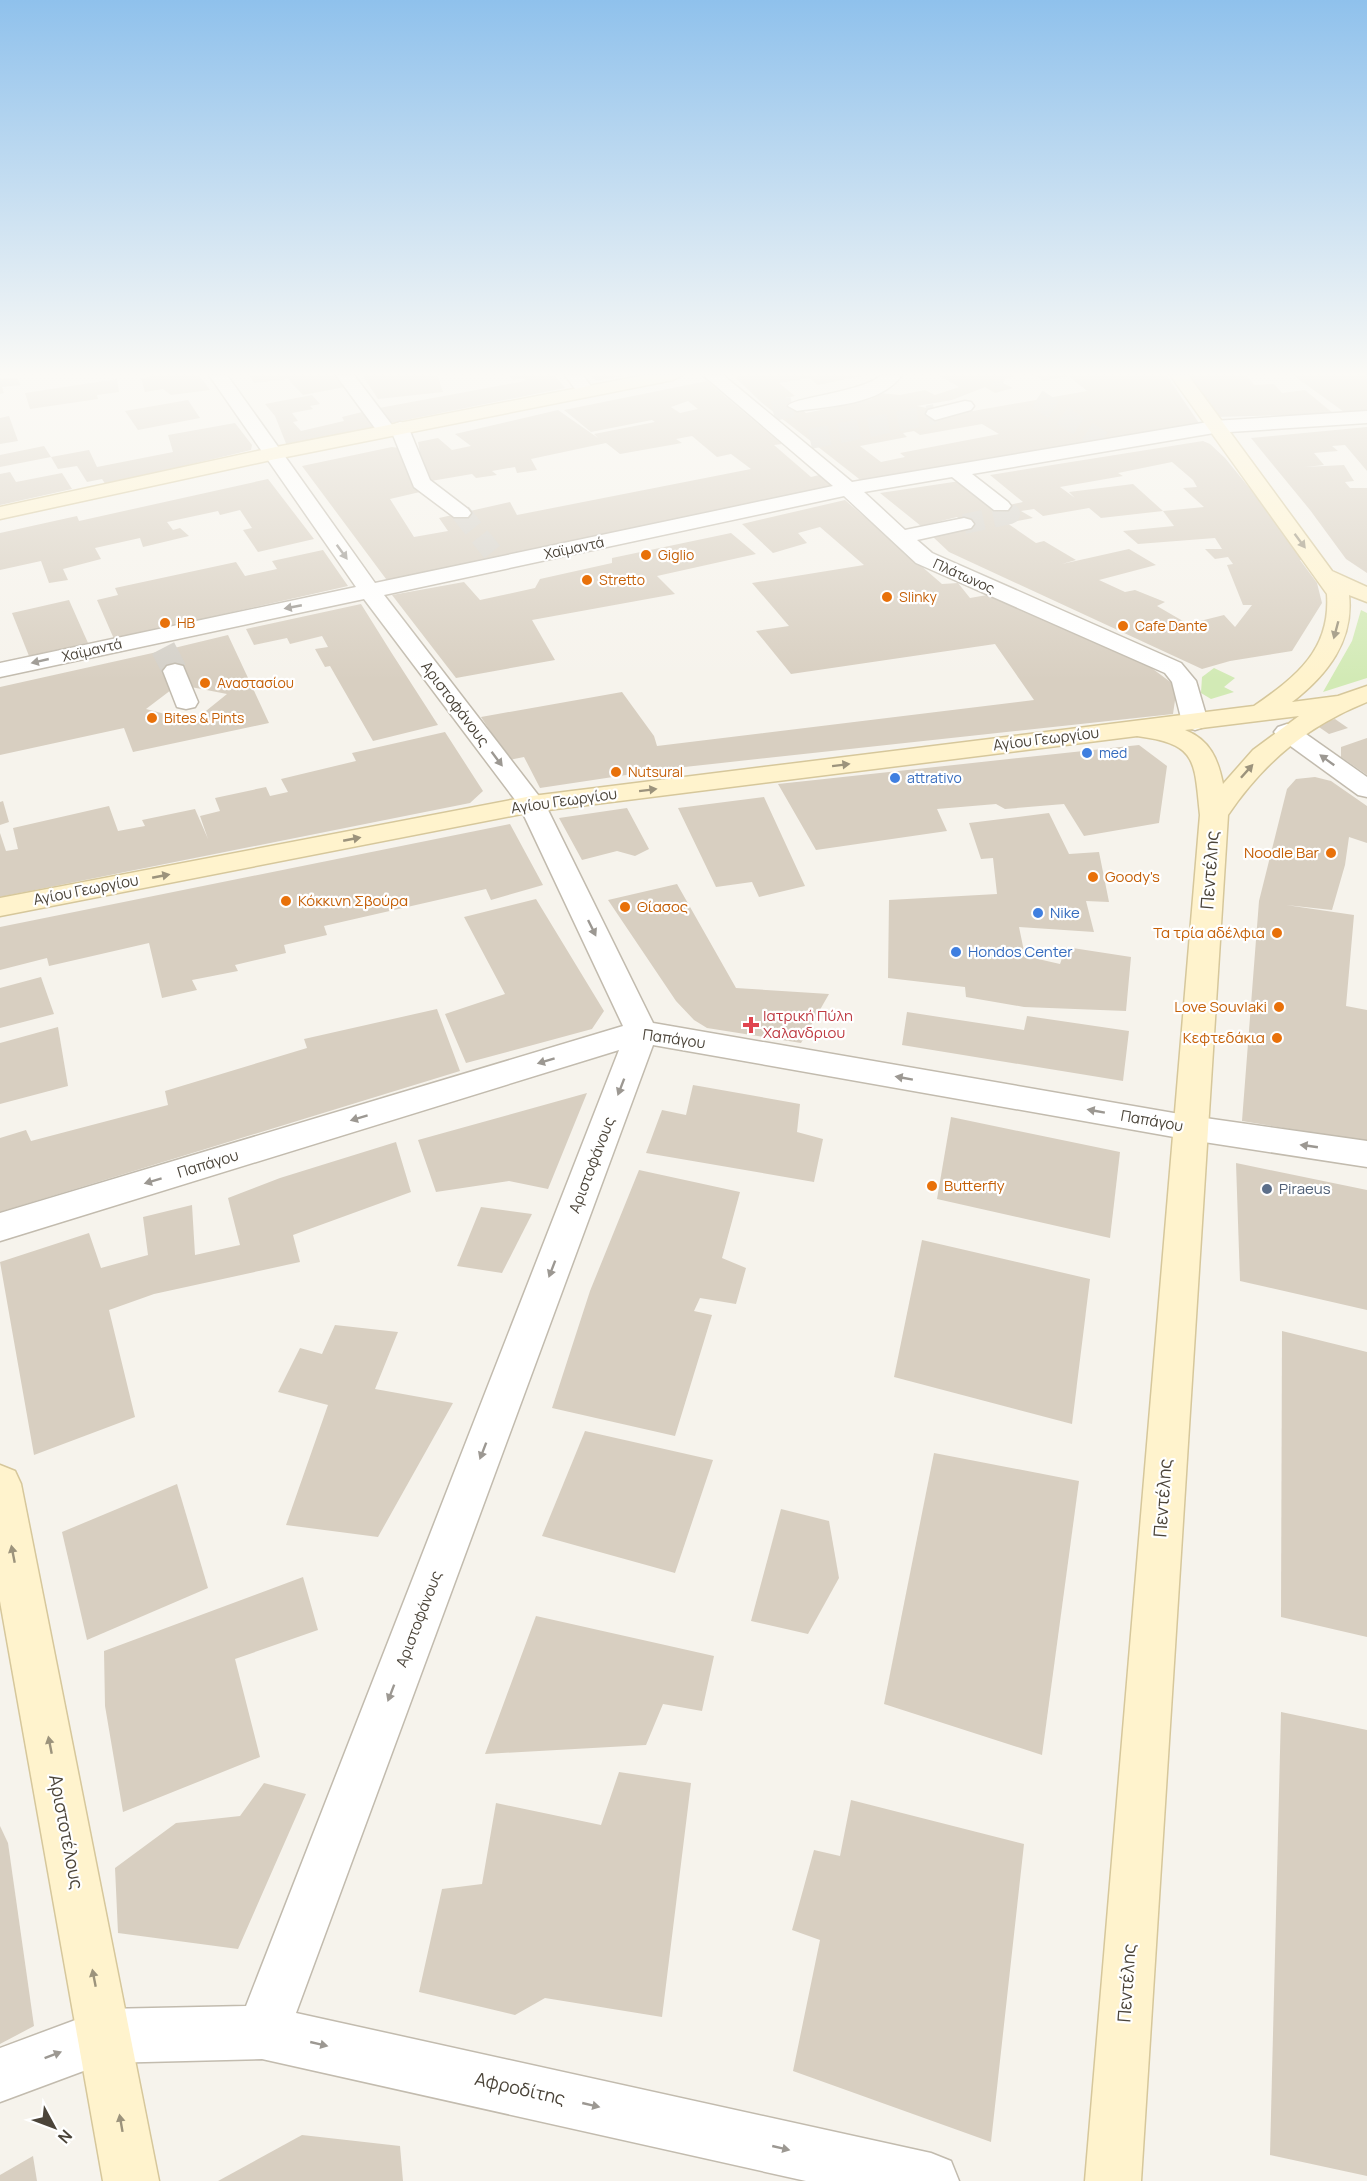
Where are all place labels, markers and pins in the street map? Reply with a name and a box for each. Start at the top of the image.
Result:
place label: Giglio [658,545,694,564]
marker: Giglio [639,548,653,562]
place label: Stretto [599,570,645,589]
marker: Stretto [580,573,594,587]
place label: Slinky [899,587,937,606]
marker: Slinky [880,590,894,604]
place label: HB [177,613,196,632]
marker: HB [158,616,172,630]
place label: Cafe Dante [1135,616,1207,635]
marker: Cafe Dante [1116,619,1130,633]
place label: Αναστασίου [217,673,294,692]
marker: Αναστασίου [198,676,212,690]
place label: Bites & Pints [164,708,244,727]
marker: Bites & Pints [145,711,159,725]
place label: med [1099,743,1127,762]
marker: med [1080,746,1094,760]
place label: Nutsural [628,762,683,781]
marker: Nutsural [609,765,623,779]
place label: attrativo [907,768,962,787]
marker: attrativo [888,771,902,785]
place label: Noodle Bar [1244,842,1320,863]
marker: Noodle Bar [1324,846,1338,860]
place label: Goody's [1105,866,1160,887]
marker: Goody's [1086,870,1100,884]
place label: Κόκκινη Σβούρα [298,890,408,911]
marker: Κόκκινη Σβούρα [279,894,293,908]
place label: Θίασος [637,896,688,917]
marker: Θίασος [618,900,632,914]
place label: Nike [1050,902,1080,923]
marker: Nike [1031,906,1045,920]
place label: Τα τρία αδέλφια [1153,922,1265,943]
marker: Τα τρία αδέλφια [1270,926,1284,940]
place label: Hondos Center [968,941,1073,962]
marker: Hondos Center [949,945,963,959]
place label: Love Souvlaki [1174,996,1267,1017]
marker: Love Souvlaki [1272,1000,1286,1014]
place label: Ιατρική Πύλη Χαλανδριου [763,1005,853,1043]
marker: Ιατρική Πύλη Χαλανδριου [744,1018,758,1032]
place label: Κεφτεδάκια [1183,1027,1265,1048]
marker: Κεφτεδάκια [1270,1031,1284,1045]
place label: Butterfly [944,1175,1005,1196]
place label: Piraeus [1279,1178,1331,1199]
marker: Butterfly [925,1179,939,1193]
marker: Piraeus [1260,1182,1274,1196]

